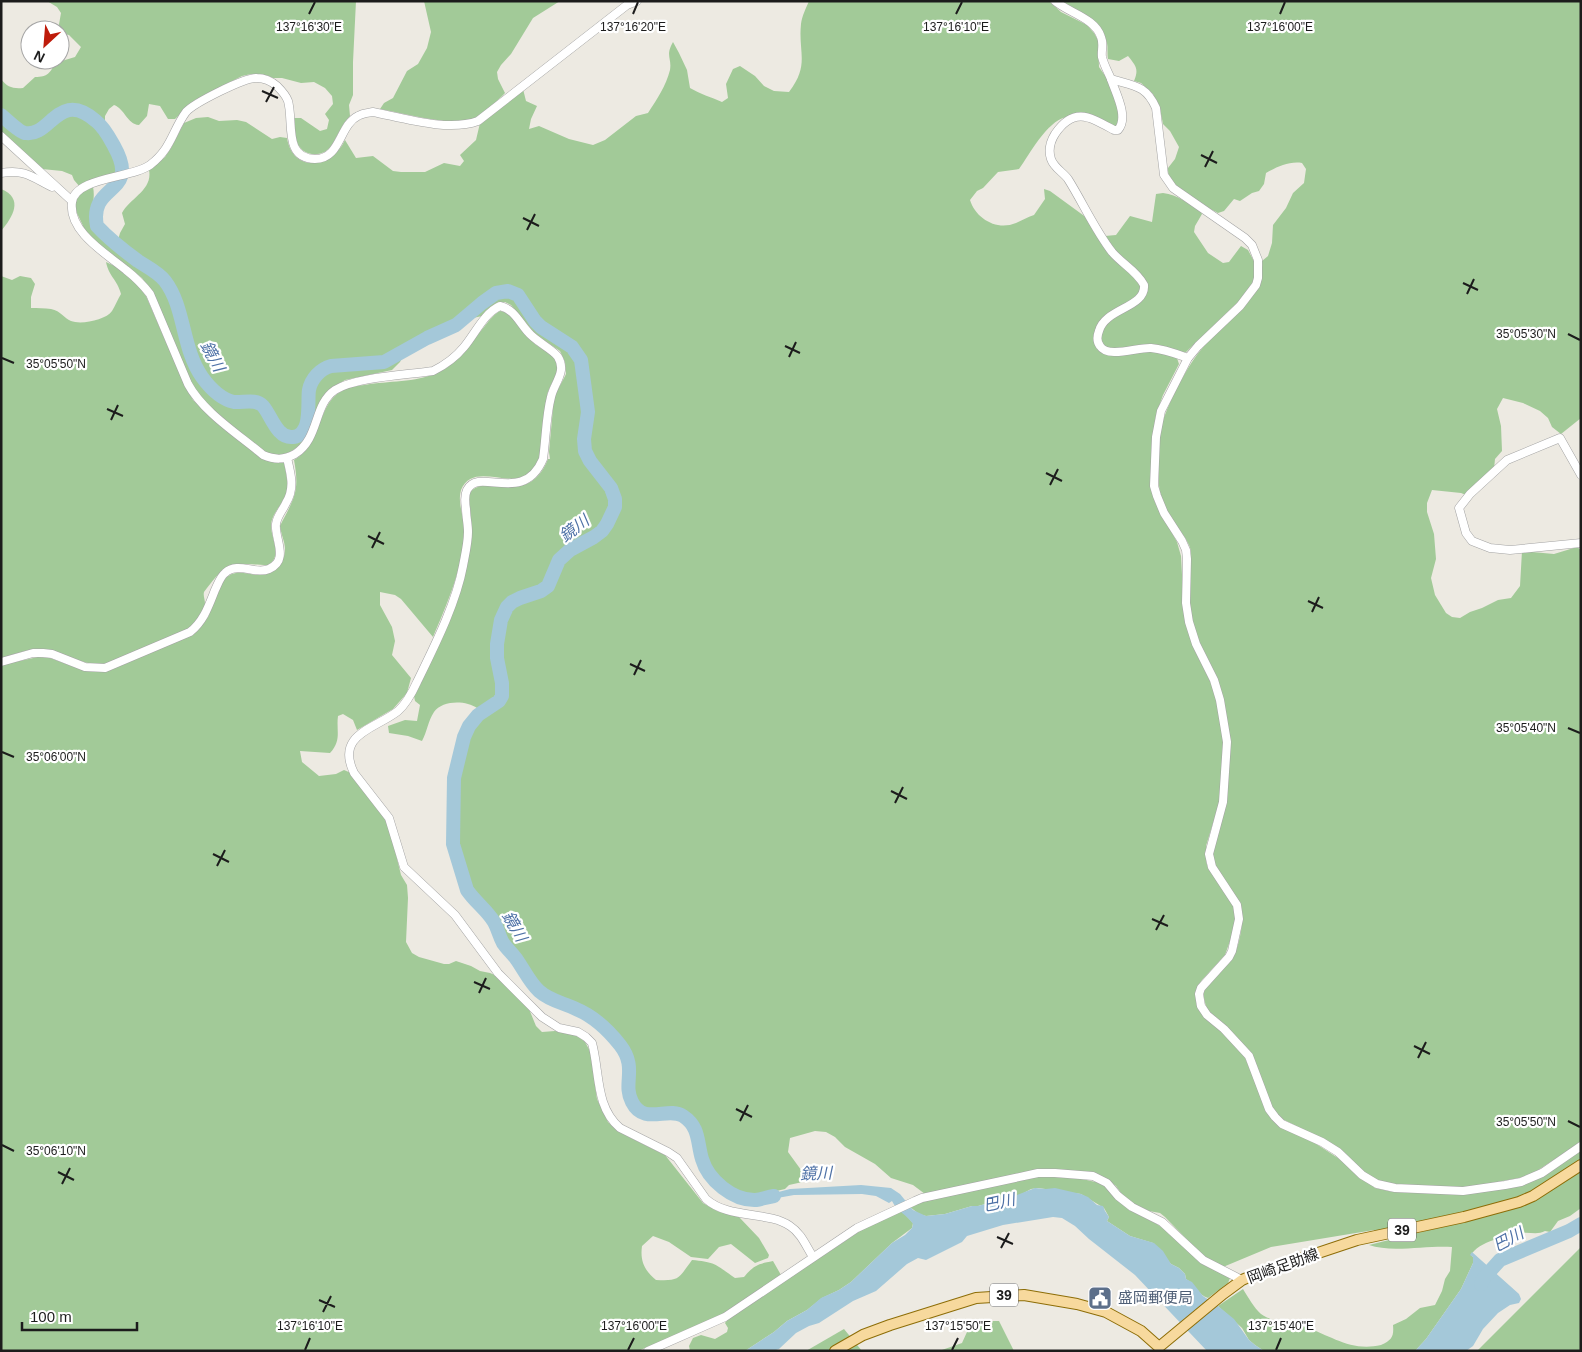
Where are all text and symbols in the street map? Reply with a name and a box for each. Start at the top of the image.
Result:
north arrow [20,20,70,70]
text: 137°16'30"E [276,20,342,34]
text: 137°16'20"E [600,20,666,34]
text: 137°16'10"E [923,20,989,34]
text: 137°16'00"E [1247,20,1313,34]
text: N [31,47,47,66]
text: 35°05'30"N [1496,327,1556,341]
water label: 鏡川 [198,338,229,376]
text: 35°05'50"N [26,357,86,371]
water label: 鏡川 [556,511,594,545]
text: 35°05'40"N [1496,721,1556,735]
text: 35°06'00"N [26,750,86,764]
water label: 鏡川 [499,908,531,946]
text: 35°05'50"N [1496,1115,1556,1129]
text: 35°06'10"N [26,1144,86,1158]
water label: 鏡川 [800,1164,834,1183]
water label: 巴川 [982,1190,1018,1214]
road number: 39 [1388,1218,1416,1242]
water label: 巴川 [1490,1223,1528,1254]
street label: 岡崎足助線 [1245,1245,1321,1286]
road number: 39 [990,1284,1018,1306]
public building icon: 盛岡郵便局 [1087,1285,1113,1311]
place label: 盛岡郵便局 [1118,1289,1193,1306]
scale bar [22,1300,138,1332]
text: 100 m [30,1308,72,1325]
text: 137°16'10"E [277,1319,343,1333]
text: 137°16'00"E [601,1319,667,1333]
text: 137°15'50"E [925,1319,991,1333]
text: 137°15'40"E [1248,1319,1314,1333]

